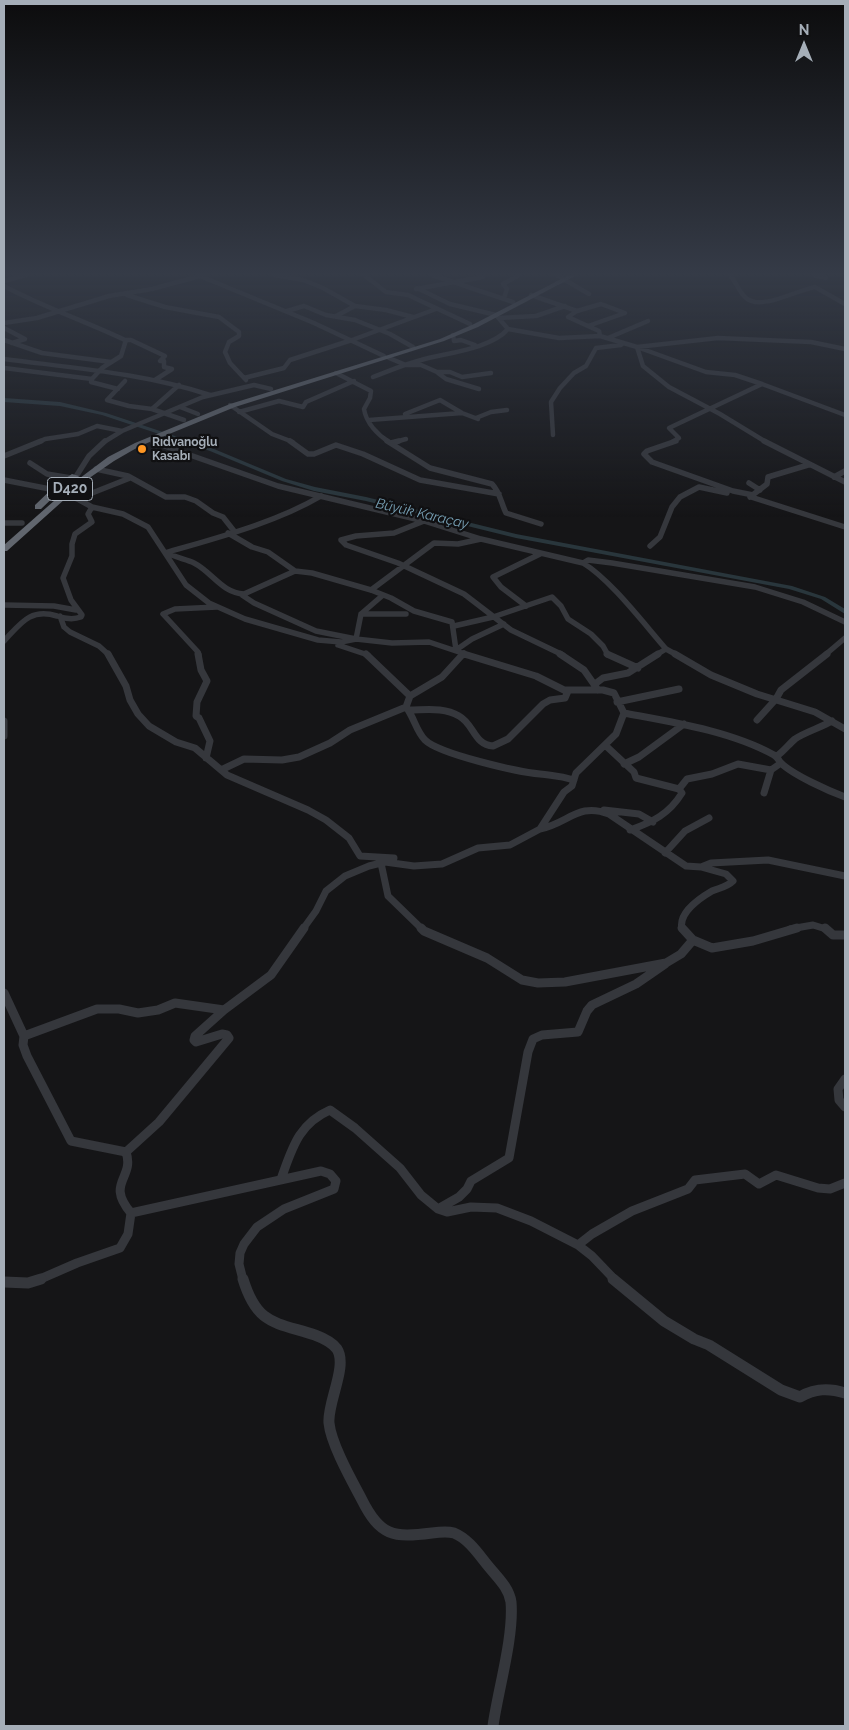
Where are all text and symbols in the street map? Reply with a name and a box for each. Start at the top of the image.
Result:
north arrow [779,20,829,70]
text: N [799,22,809,38]
place label: Rıdvanoğlu Kasabı [152,435,217,463]
marker: Rıdvanoğlu Kasabı [136,443,148,455]
road number: D420 [48,478,92,500]
water label: Büyük Karaçay [374,495,470,533]

